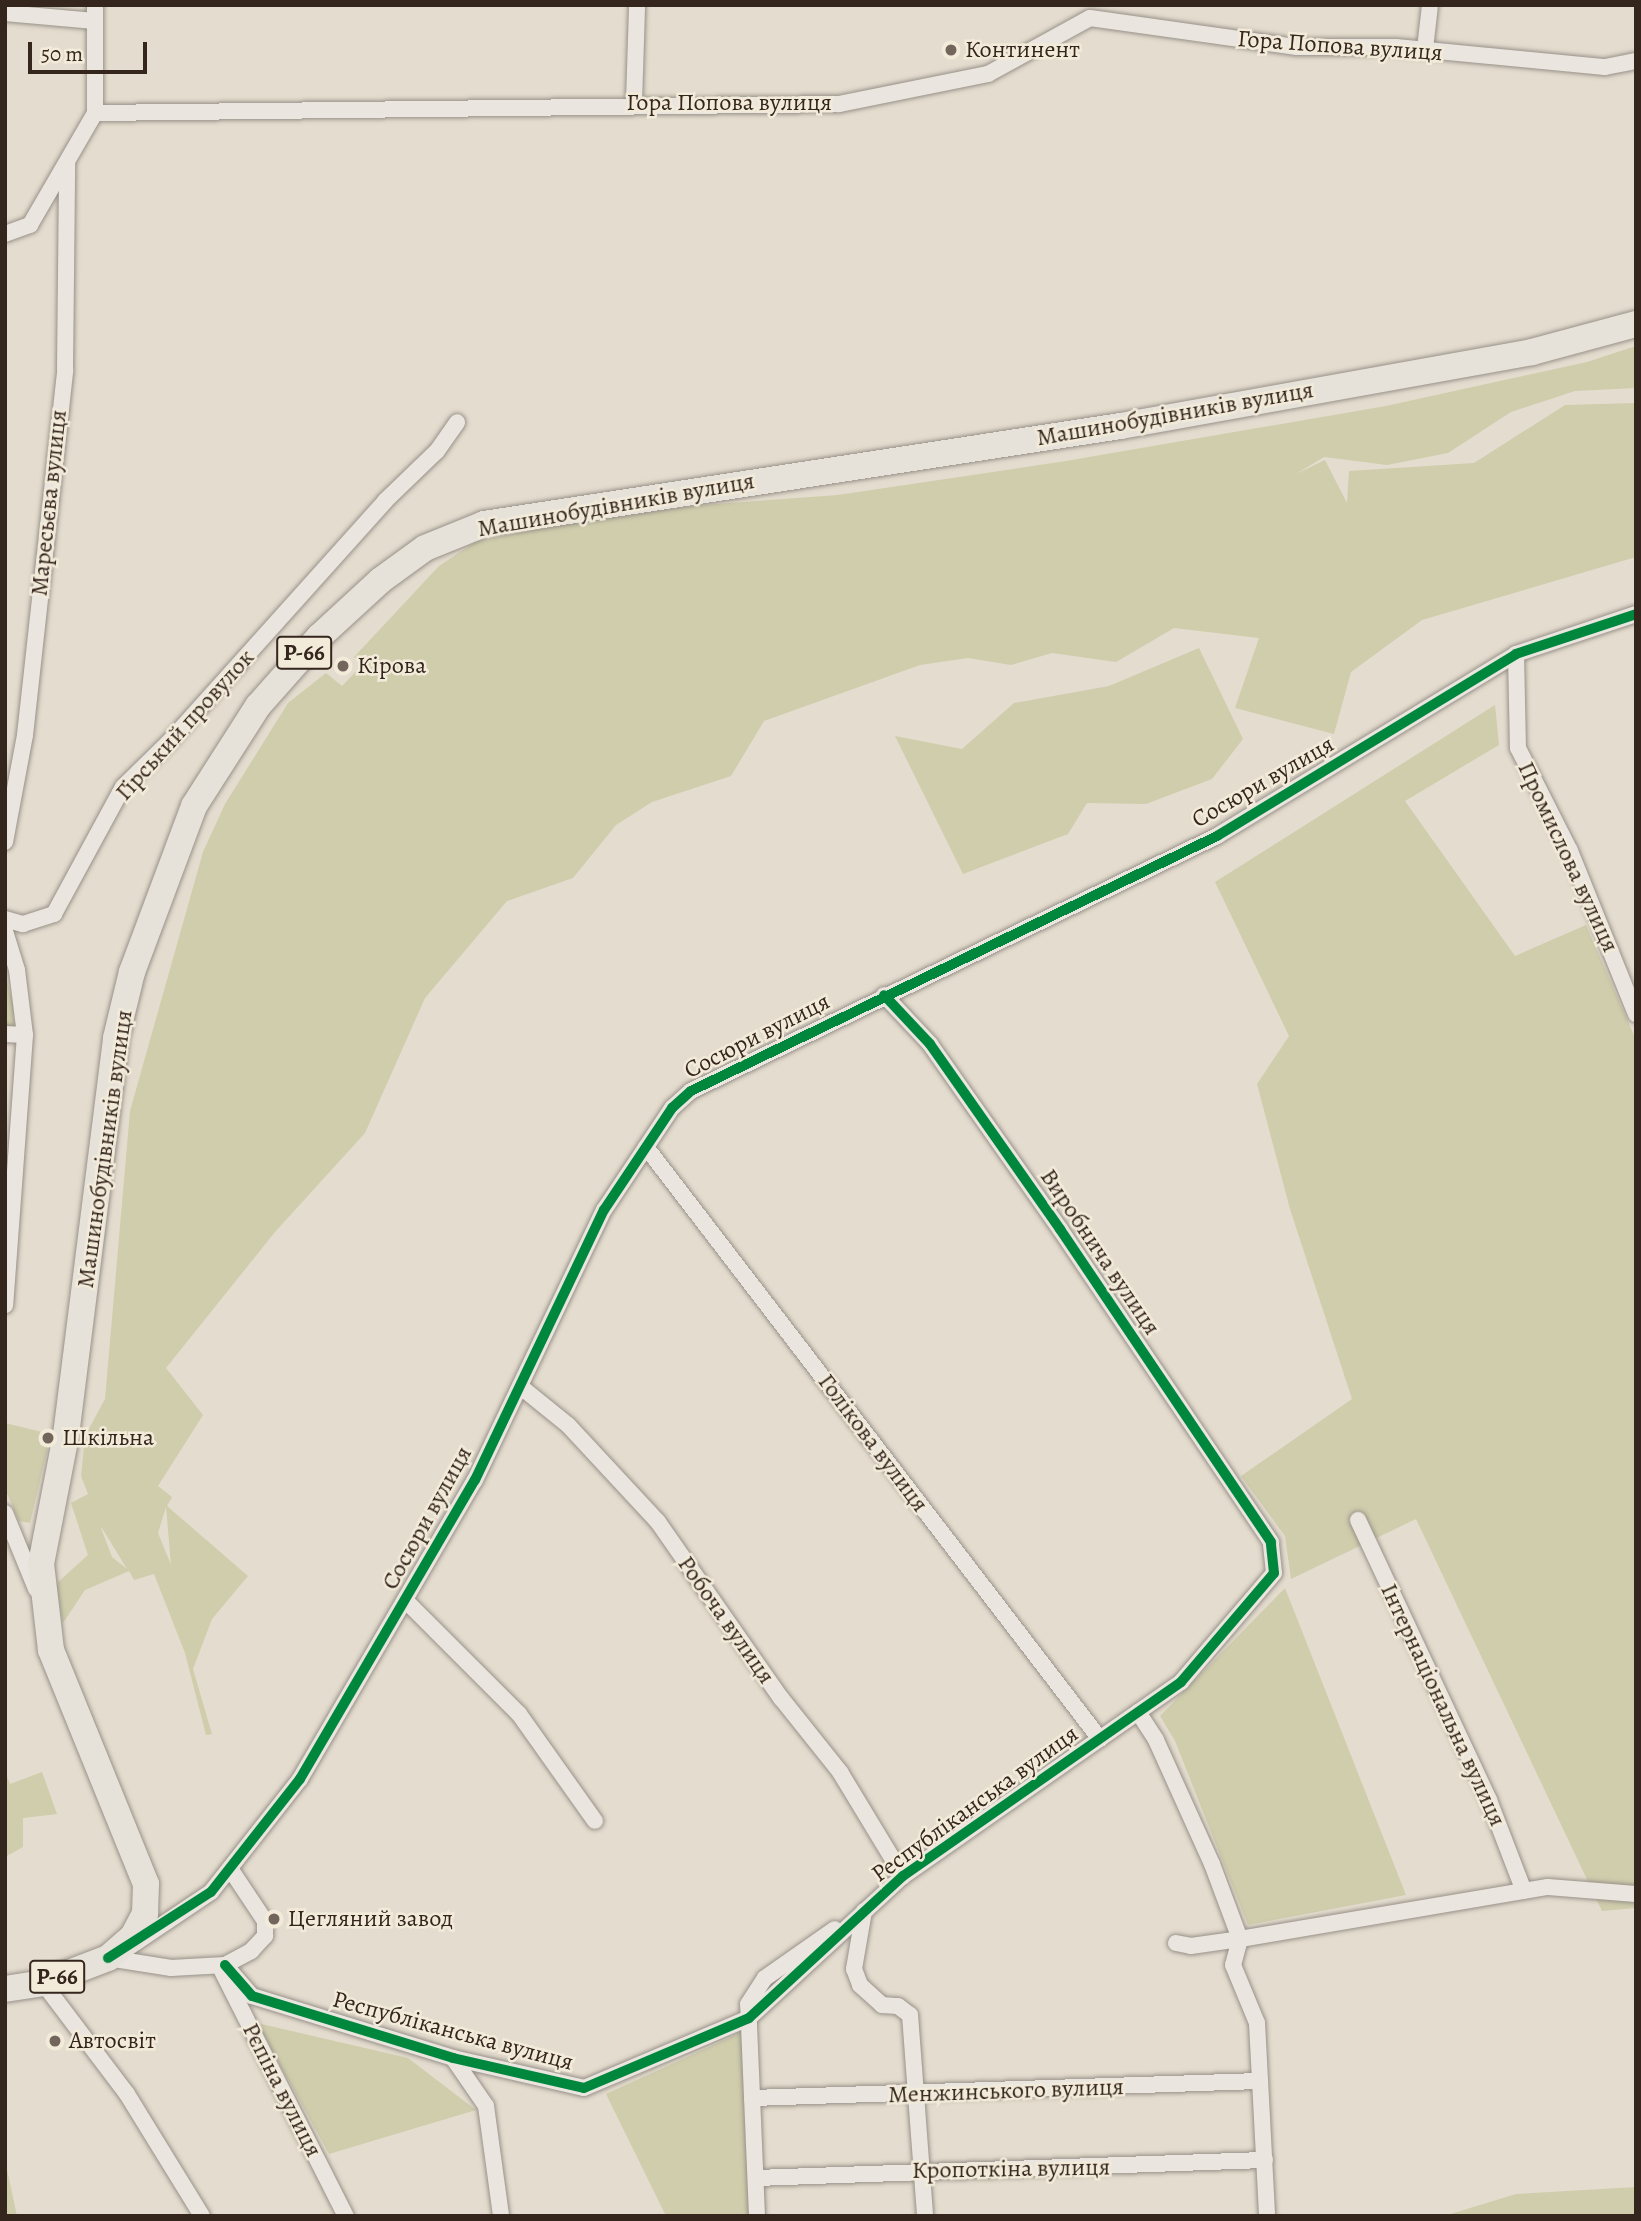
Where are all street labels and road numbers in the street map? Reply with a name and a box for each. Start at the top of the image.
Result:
street label: Гора Попова вулиця [1236,24,1444,68]
street label: Гора Попова вулиця [626,89,832,117]
street label: Машинобудівників вулиця [1034,375,1316,453]
street label: Маресьєва вулиця [25,409,73,597]
street label: Машинобудівників вулиця [475,466,757,544]
road number: Р-66 [276,634,332,673]
street label: Гірський провулок [110,643,260,807]
street label: Сосюри вулиця [1187,730,1339,834]
street label: Промислова вулиця [1511,757,1625,957]
street label: Сосюри вулиця [679,987,835,1085]
street label: Машинобудівників вулиця [71,1008,139,1290]
street label: Виробнича вулиця [1034,1164,1166,1340]
street label: Голікова вулиця [812,1368,934,1518]
street label: Сосюри вулиця [376,1441,478,1595]
street label: Робоча вулиця [671,1550,781,1690]
street label: Інтернаціональна вулиця [1374,1579,1512,1831]
street label: Республіканська вулиця [866,1719,1084,1889]
road number: Р-66 [29,1958,85,1996]
street label: Республіканська вулиця [329,1985,577,2077]
street label: Рєпіна вулиця [236,2018,328,2162]
street label: Менжинського вулиця [888,2072,1124,2110]
street label: Кропоткіна вулиця [912,2153,1110,2185]

